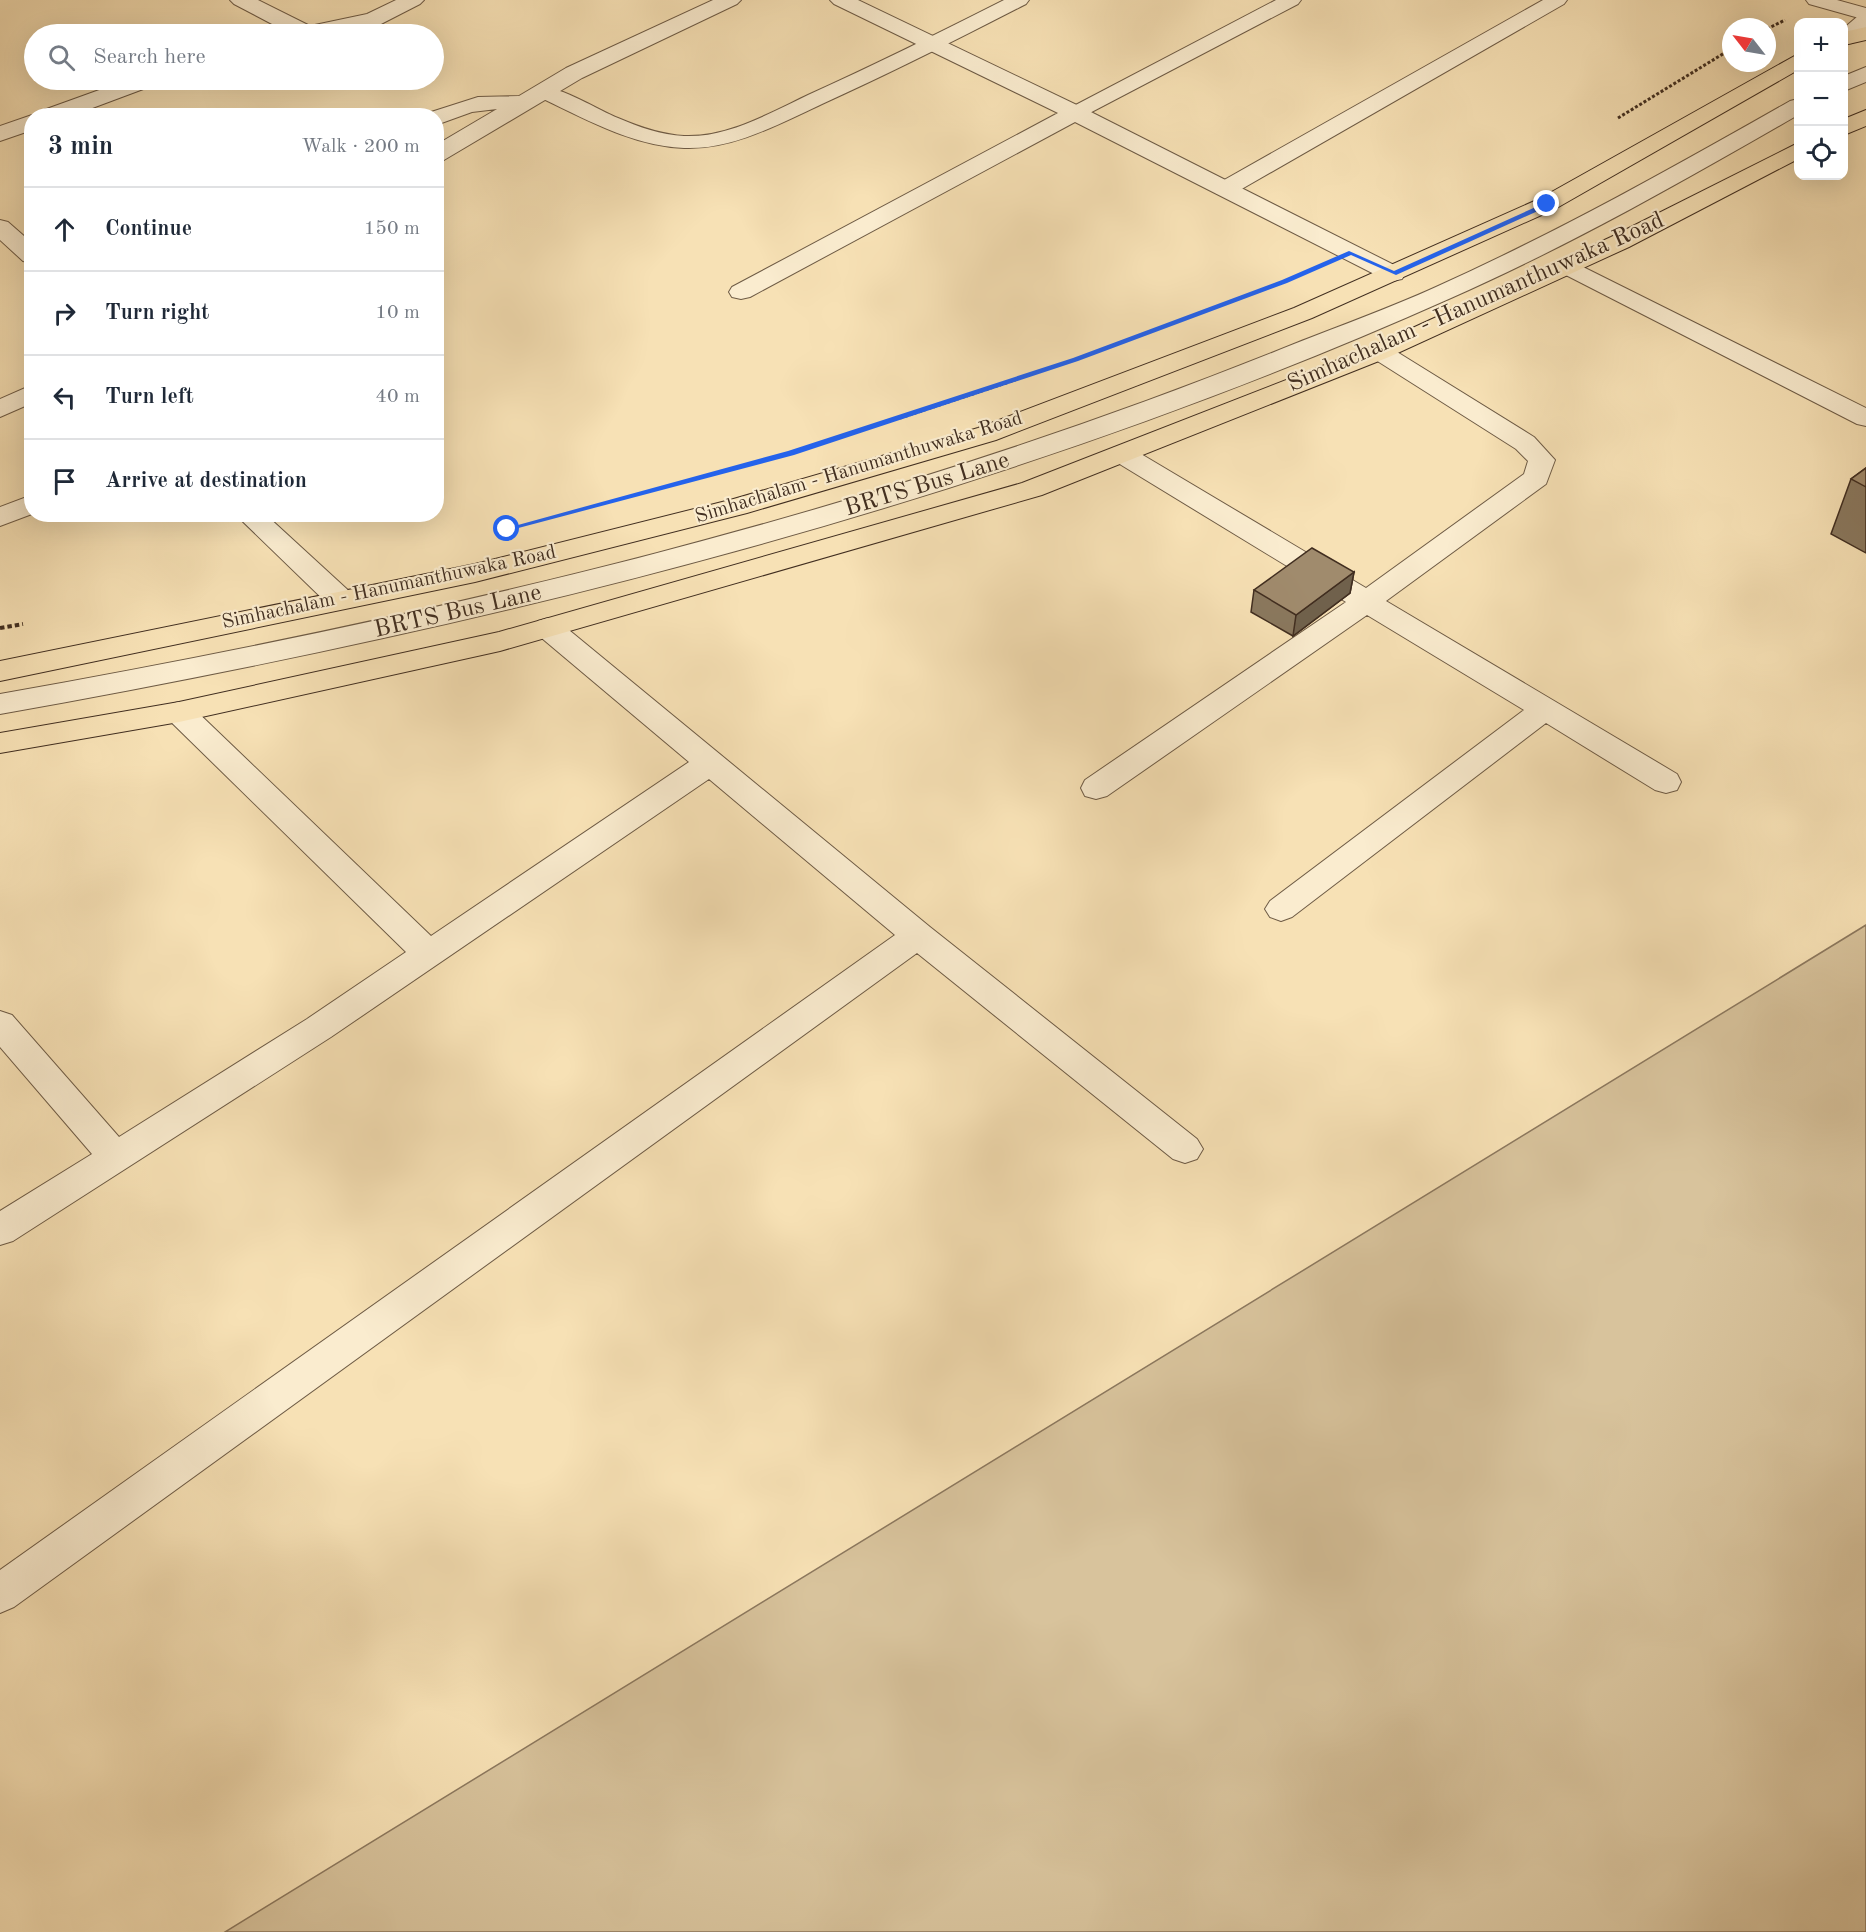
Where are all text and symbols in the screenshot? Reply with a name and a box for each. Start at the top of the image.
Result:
north arrow [1722,18,1776,72]
map controls [1794,18,1848,180]
button: + [1794,18,1848,72]
search box [24,24,444,90]
icon: search [45,41,78,74]
text: Search here [93,46,206,68]
button: − [1794,72,1848,126]
button: locate [1794,126,1848,180]
text: 3 min [48,134,113,160]
text: Walk · 200 m [301,137,420,157]
route end [1533,190,1559,216]
street label: Simhachalam - Hanumanthuwaka Road [1284,209,1668,397]
icon: ahead [48,213,81,246]
text: Continue [105,218,192,240]
text: 150 m [364,219,420,239]
icon: right [48,297,81,330]
text: Turn right [105,302,209,324]
text: 10 m [375,303,420,323]
icon: left [48,381,81,414]
text: Turn left [105,386,194,408]
text: 40 m [375,387,420,407]
street label: Simhachalam - Hanumanthuwaka Road [693,409,1025,527]
street label: BRTS Bus Lane [842,449,1012,521]
icon: arrive [48,465,81,498]
text: Arrive at destination [105,470,307,492]
route start [493,515,519,541]
street label: Simhachalam - Hanumanthuwaka Road [220,543,558,633]
street label: BRTS Bus Lane [372,581,544,643]

